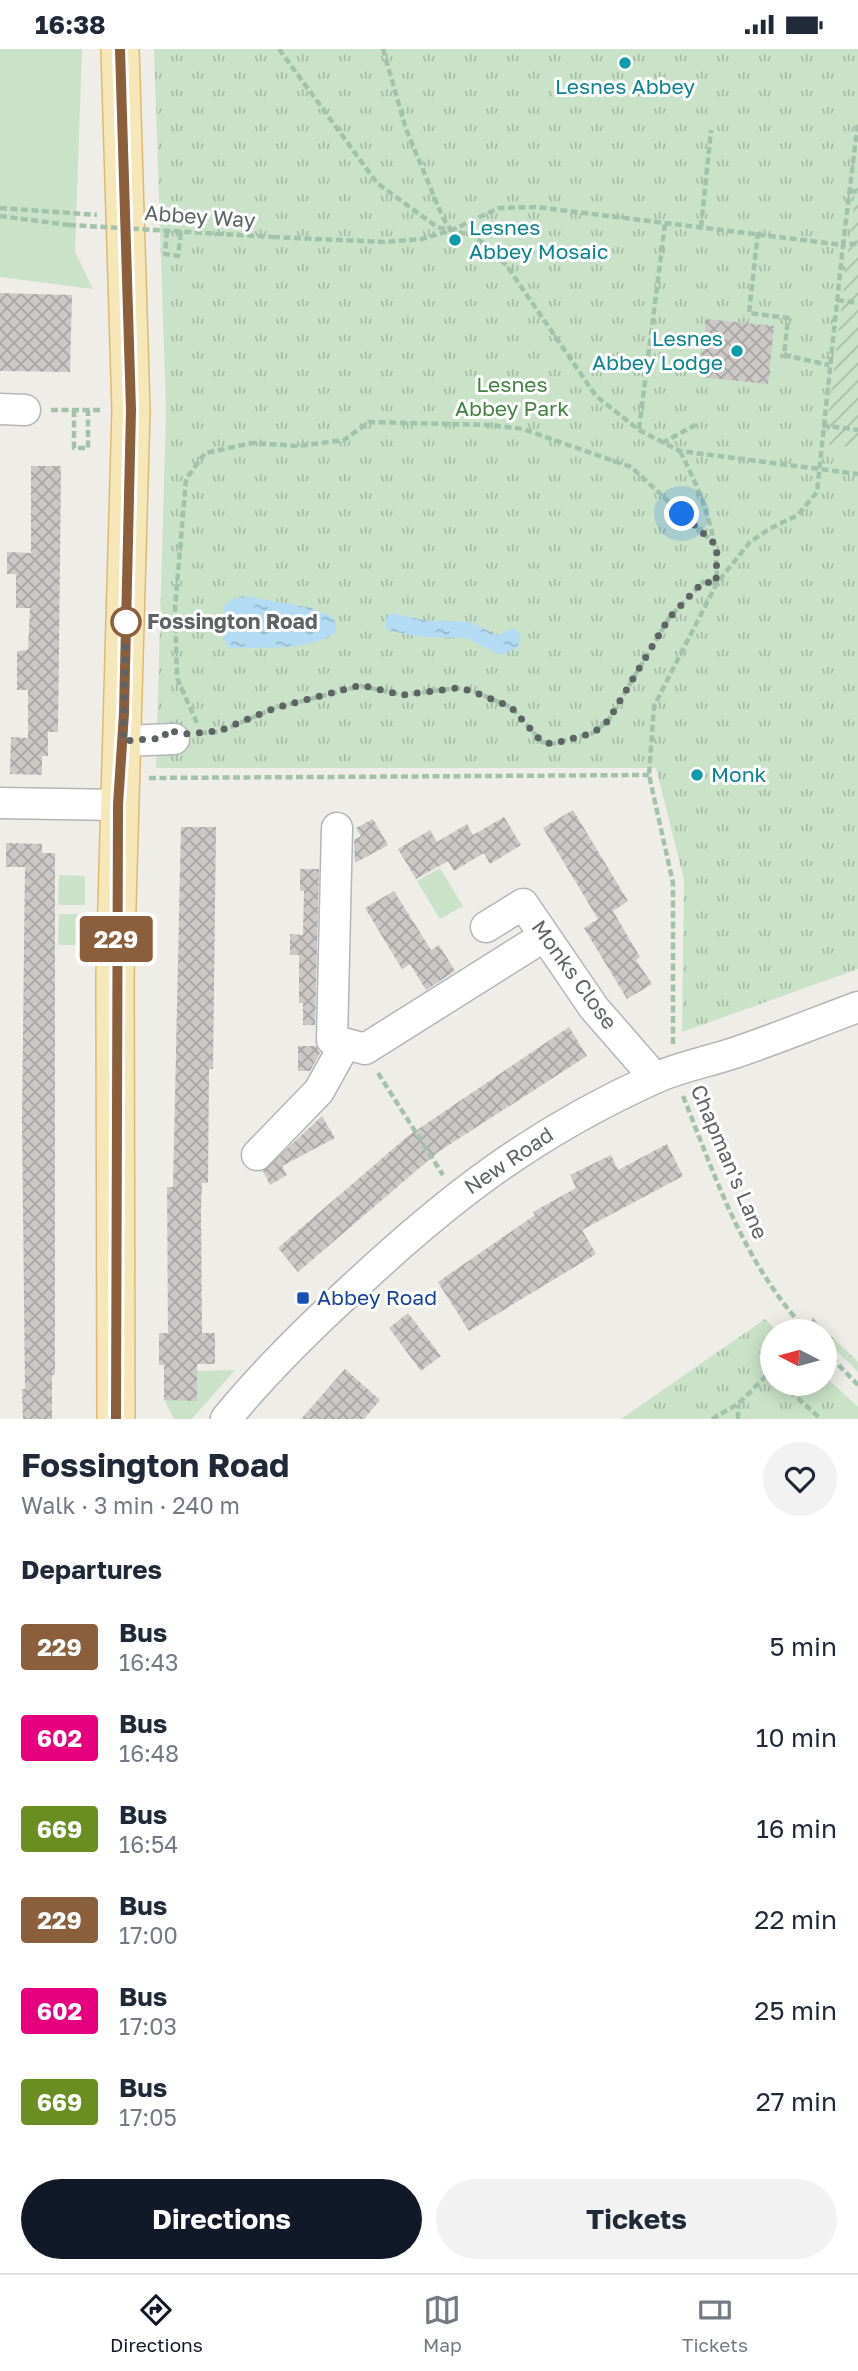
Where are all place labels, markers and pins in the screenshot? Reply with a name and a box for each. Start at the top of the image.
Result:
marker: Lesnes Abbey [617,55,633,71]
place label: Lesnes Abbey [555,73,695,99]
place label: Lesnes Abbey Mosaic [469,214,608,264]
marker: Lesnes Abbey Mosaic [447,232,463,248]
place label: Lesnes Abbey Lodge [592,325,723,375]
marker: Lesnes Abbey Lodge [729,343,745,359]
marker: Fossington Road [111,607,141,637]
place label: Fossington Road [147,608,318,634]
place label: Monk [711,761,767,787]
marker: Monk [689,767,705,783]
place label: Abbey Road [317,1284,437,1310]
marker: Abbey Road [295,1290,311,1306]

